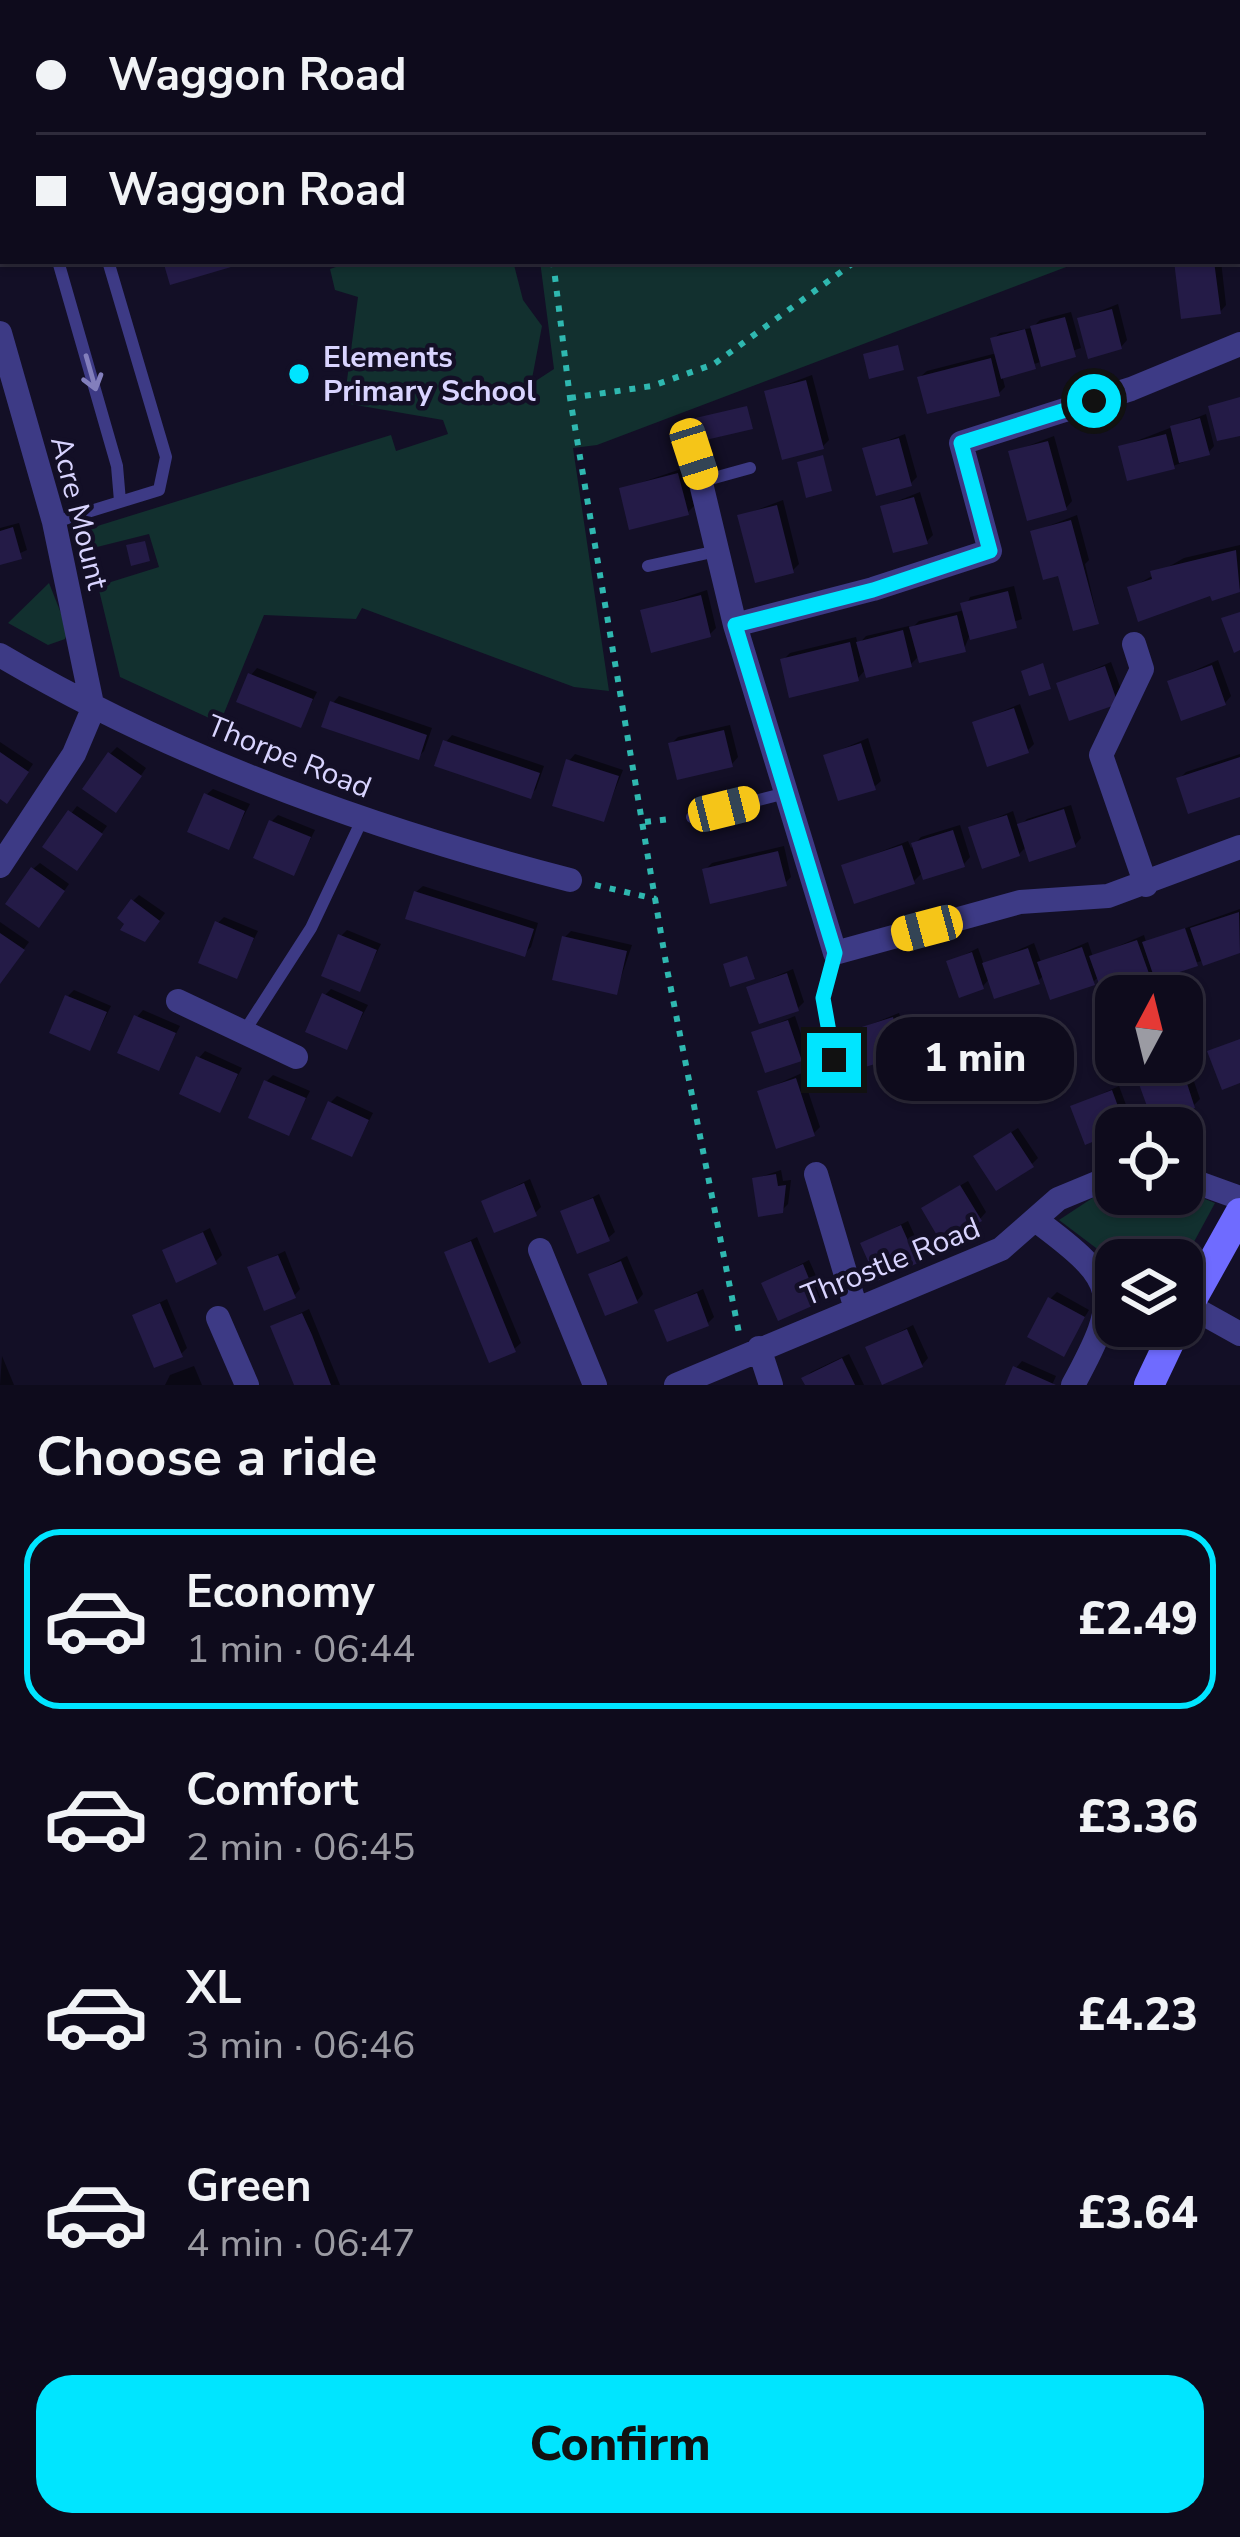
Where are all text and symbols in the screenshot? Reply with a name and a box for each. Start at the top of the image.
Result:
text: Waggon Road [108,45,407,106]
text: Waggon Road [108,160,407,221]
place label: Elements Primary School [323,337,536,412]
one-way arrow [81,354,103,392]
marker: Elements Primary School [286,361,312,387]
route start [1067,374,1121,428]
car [666,414,722,494]
street label: Acre Mount [40,432,118,594]
street label: Thorpe Road [201,705,377,809]
car [685,783,763,835]
car [888,901,966,955]
north arrow [1095,975,1203,1083]
map controls [1095,975,1203,1347]
callout: 1 min [876,1018,1074,1102]
text: 1 min [924,1032,1026,1085]
route end [807,1033,861,1087]
button: locate [1095,1107,1203,1215]
street label: Throstle Road [796,1208,986,1316]
button: layers [1095,1239,1203,1347]
text: Choose a ride [36,1420,377,1494]
text: Economy [186,1562,375,1623]
icon: car [42,1565,150,1673]
text: £2.49 [1078,1589,1198,1650]
text: 1 min · 06:44 [186,1623,415,1676]
text: Comfort [186,1760,358,1821]
icon: car [42,1763,150,1871]
text: £3.36 [1078,1787,1198,1848]
text: 2 min · 06:45 [186,1821,415,1874]
text: XL [186,1958,242,2019]
icon: car [42,1961,150,2069]
text: £4.23 [1078,1985,1198,2046]
text: 3 min · 06:46 [186,2019,415,2072]
text: Green [186,2156,312,2217]
icon: car [42,2159,150,2267]
text: £3.64 [1078,2183,1198,2244]
text: 4 min · 06:47 [186,2217,415,2270]
button: Confirm [36,2375,1204,2513]

